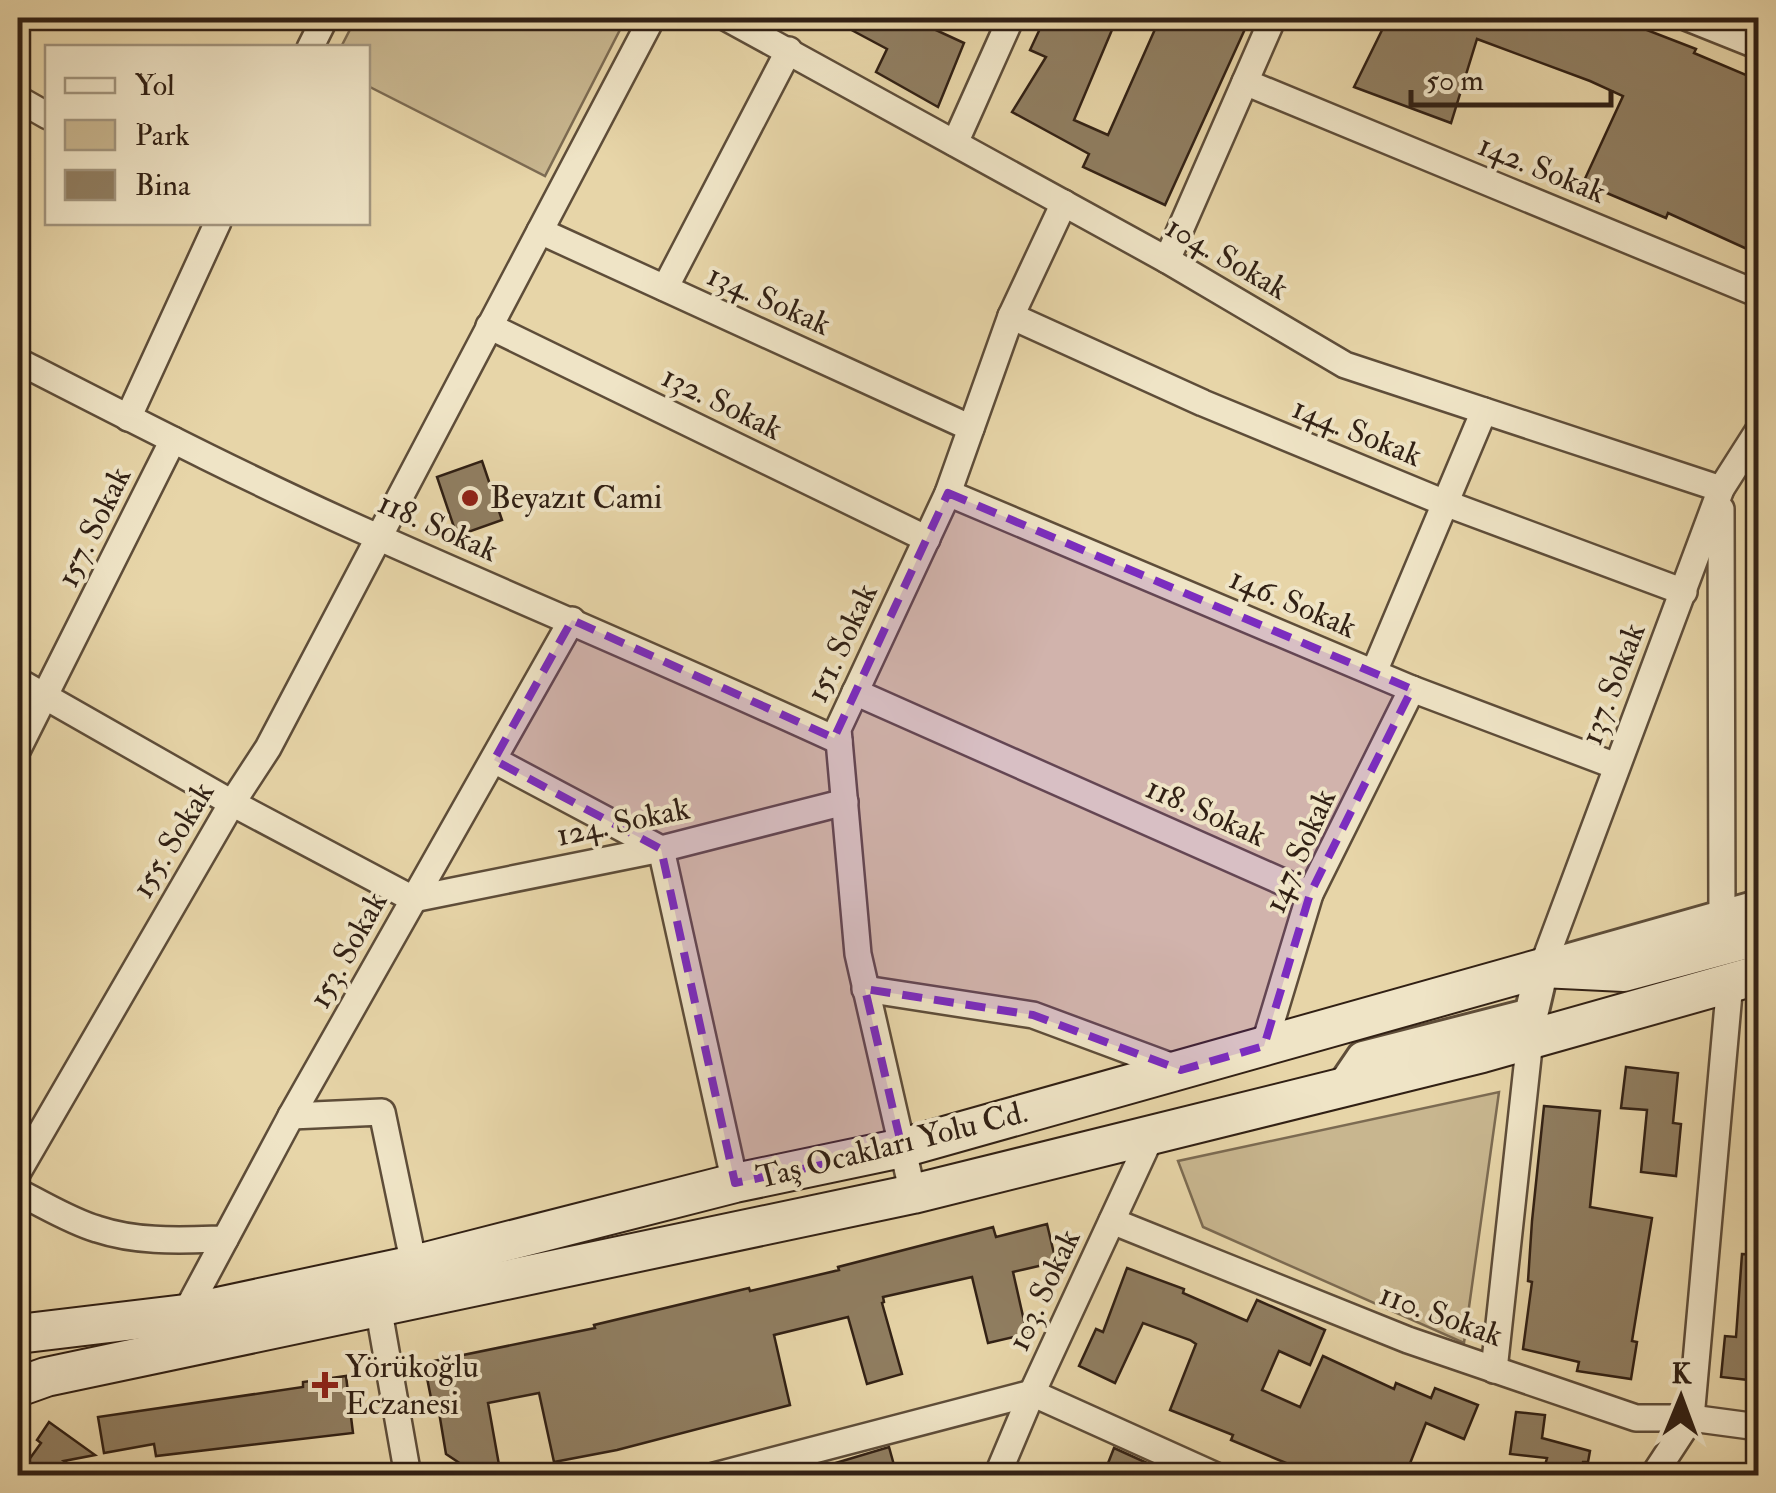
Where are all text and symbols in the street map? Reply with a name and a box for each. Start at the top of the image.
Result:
legend [45,45,370,225]
scale bar [1411,45,1611,107]
text: 50 m [1426,62,1484,99]
text: Yol [135,67,175,104]
text: Park [135,117,190,154]
street label: 142. Sokak [1472,125,1612,213]
text: Bina [135,167,191,204]
street label: 104. Sokak [1159,207,1295,309]
street label: 134. Sokak [701,255,837,345]
street label: 132. Sokak [655,357,789,449]
street label: 144. Sokak [1286,388,1428,476]
street label: 157. Sokak [48,460,140,594]
place label: Beyazıt Cami [490,478,662,518]
street label: 118. Sokak [372,483,504,571]
marker: Beyazıt Cami [459,487,481,509]
street label: 146. Sokak [1223,558,1363,648]
street label: 151. Sokak [797,577,887,709]
street label: 137. Sokak [1572,617,1654,751]
street label: 118. Sokak [1140,768,1272,856]
street label: 155. Sokak [123,775,223,905]
street label: 147. Sokak [1255,783,1345,919]
street label: 124. Sokak [553,788,693,856]
street label: 153. Sokak [300,885,396,1015]
street label: Taş Ocakları Yolu Cd. [752,1092,1032,1198]
street label: 103. Sokak [999,1223,1089,1357]
street label: 110. Sokak [1374,1274,1508,1356]
place label: Yörükoğlu Eczanesi [345,1347,479,1424]
north arrow [1631,1348,1731,1448]
text: K [1671,1357,1693,1392]
marker: Yörükoğlu Eczanesi [314,1374,336,1396]

